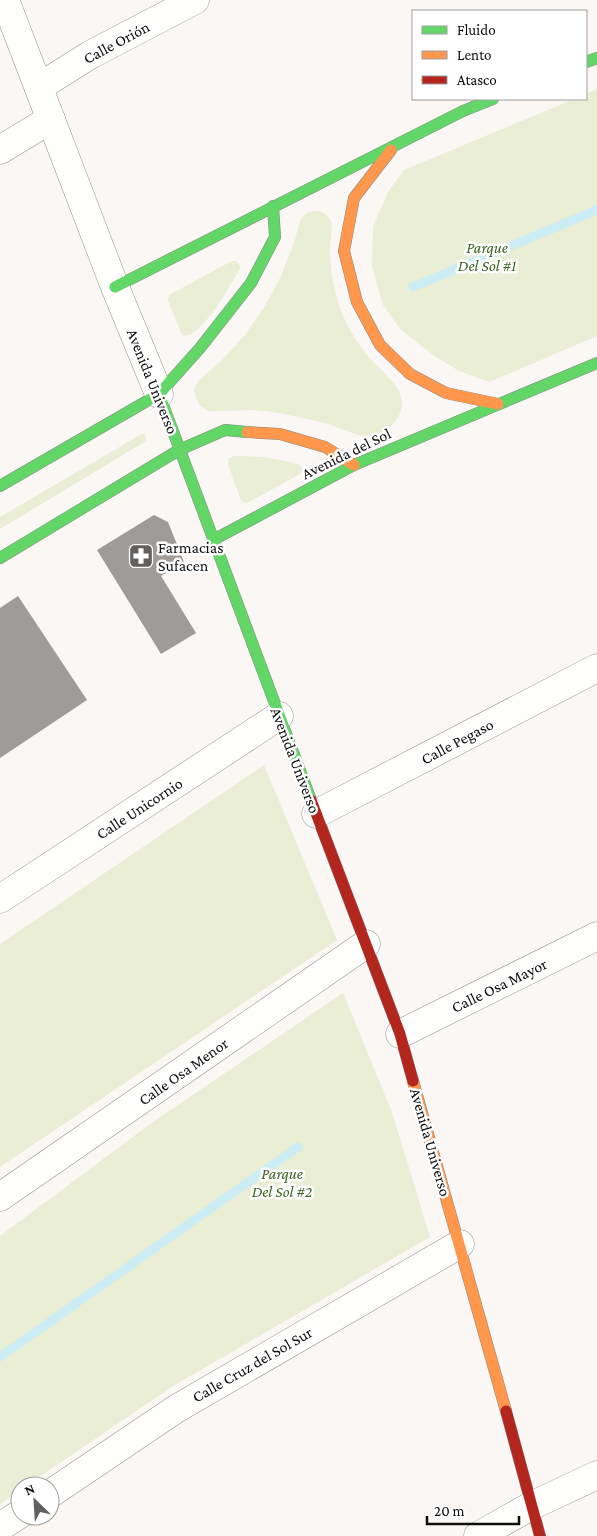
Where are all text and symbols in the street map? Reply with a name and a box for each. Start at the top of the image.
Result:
legend [412,10,587,100]
street label: Calle Orión [80,18,153,67]
text: Fluido [457,22,496,38]
text: Lento [457,47,491,63]
text: Atasco [457,72,497,88]
park label: Parque Del Sol #1 [458,239,516,274]
street label: Avenida Universo [124,326,181,436]
street label: Avenida del Sol [299,425,393,482]
place label: Farmacias Sufacen [158,539,223,574]
pharmacy icon: Farmacias Sufacen [128,543,154,569]
street label: Avenida Universo [268,705,324,815]
street label: Calle Pegaso [418,715,497,768]
street label: Calle Unicornio [93,774,186,843]
street label: Calle Osa Mayor [449,955,550,1017]
street label: Calle Osa Menor [135,1034,231,1109]
street label: Avenida Universo [407,1086,454,1198]
park label: Parque Del Sol #2 [252,1165,312,1200]
street label: Calle Cruz del Sol Sur [189,1323,315,1406]
north arrow [10,1476,60,1526]
text: N [22,1480,38,1498]
scale bar [427,1494,520,1526]
text: 20 m [434,1503,465,1519]

